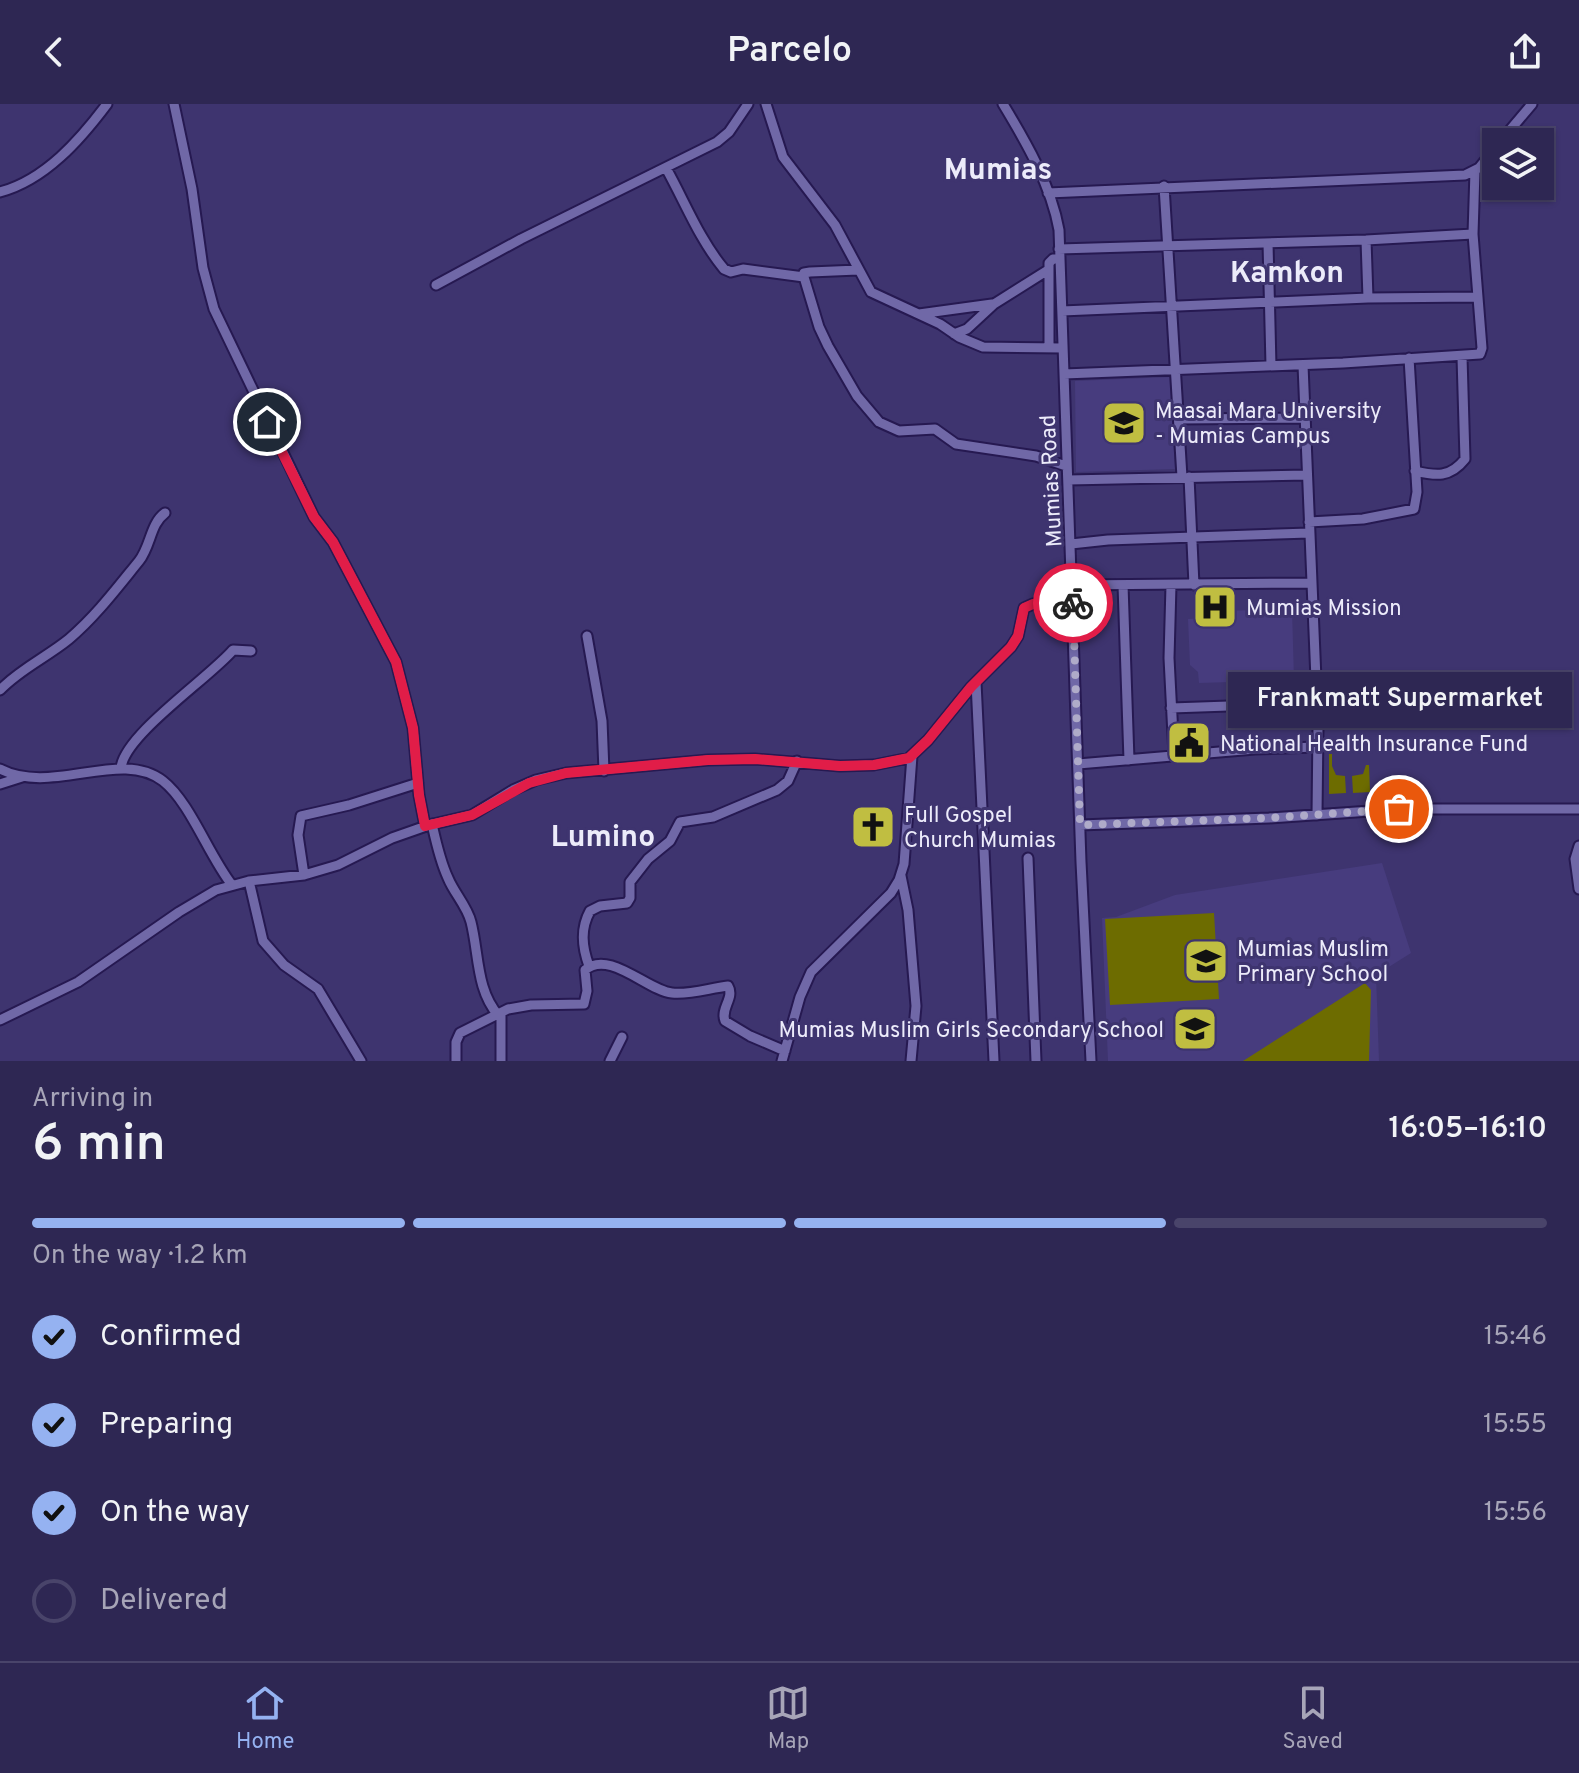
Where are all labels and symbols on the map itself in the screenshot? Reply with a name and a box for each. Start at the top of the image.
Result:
district label: Mumias [944,153,1052,190]
district label: Kamkon [1230,256,1344,293]
pin [233,388,301,456]
school or university icon: Maasai Mara University - Mumias Campus [1100,399,1148,447]
place label: Maasai Mara University - Mumias Campus [1155,399,1382,451]
street label: Mumias Road [1036,414,1069,548]
courier [1033,563,1113,643]
hospital icon: Mumias Mission [1191,583,1239,631]
place label: Mumias Mission [1246,596,1402,623]
callout: Frankmatt Supermarket [1227,673,1571,729]
public building icon: National Health Insurance Fund [1165,719,1213,767]
place label: National Health Insurance Fund [1220,732,1528,759]
pin [1365,775,1433,843]
church icon: Full Gospel Church Mumias [849,803,897,851]
place label: Full Gospel Church Mumias [904,803,1056,855]
district label: Lumino [551,820,655,857]
school or university icon: Mumias Muslim Primary School [1182,937,1230,985]
place label: Mumias Muslim Primary School [1237,937,1389,989]
school or university icon: Mumias Muslim Girls Secondary School [1171,1005,1219,1053]
place label: Mumias Muslim Girls Secondary School [778,1018,1164,1045]

